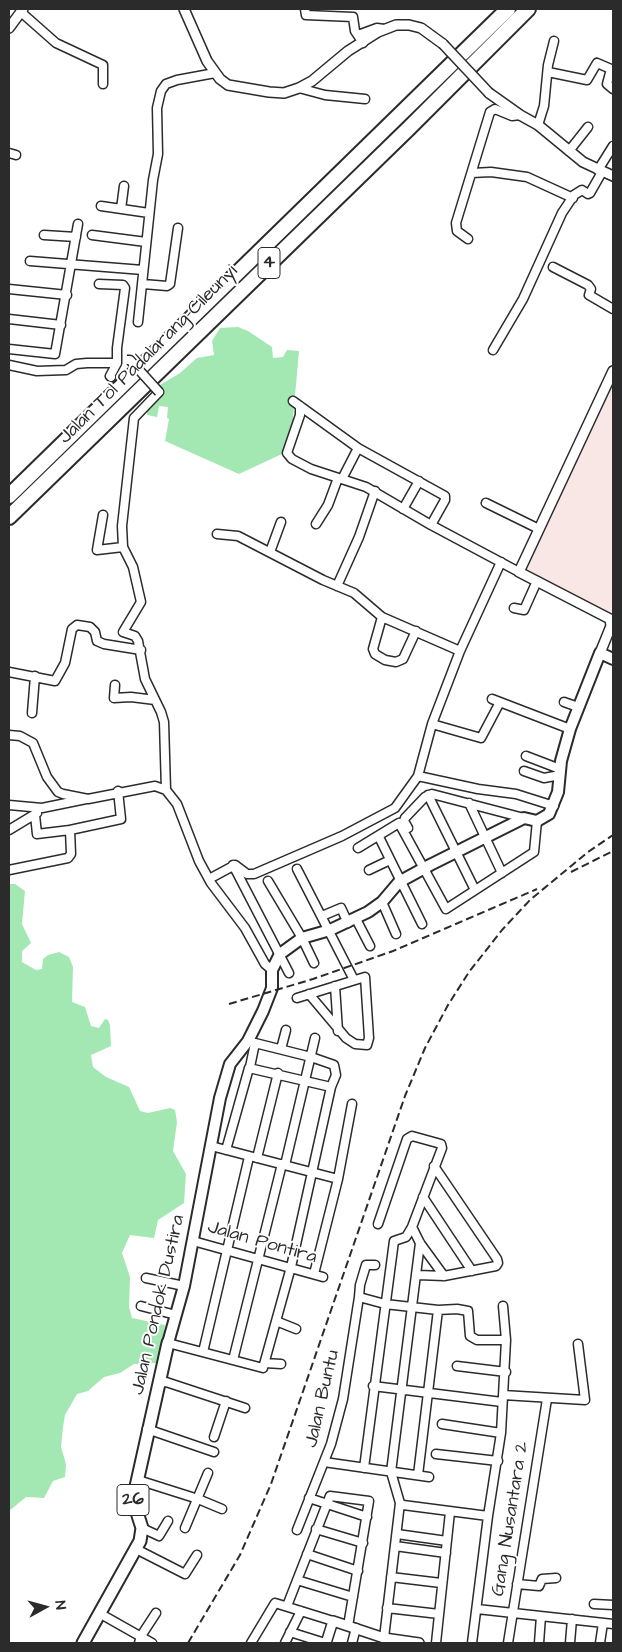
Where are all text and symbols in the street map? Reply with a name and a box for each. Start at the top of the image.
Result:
road number: 4 [258,248,280,278]
street label: Jalan Tol Padalarang–Cileunyi [55,261,243,449]
street label: Jalan Pondok Dustira [127,1213,191,1397]
street label: Jalan Pontira [205,1217,319,1269]
street label: Jalan Buntu [301,1348,345,1450]
street label: Gang Nusantara 2 [488,1440,534,1598]
road number: 26 [117,1484,149,1516]
north arrow [20,1582,70,1632]
text: N [49,1600,70,1611]

